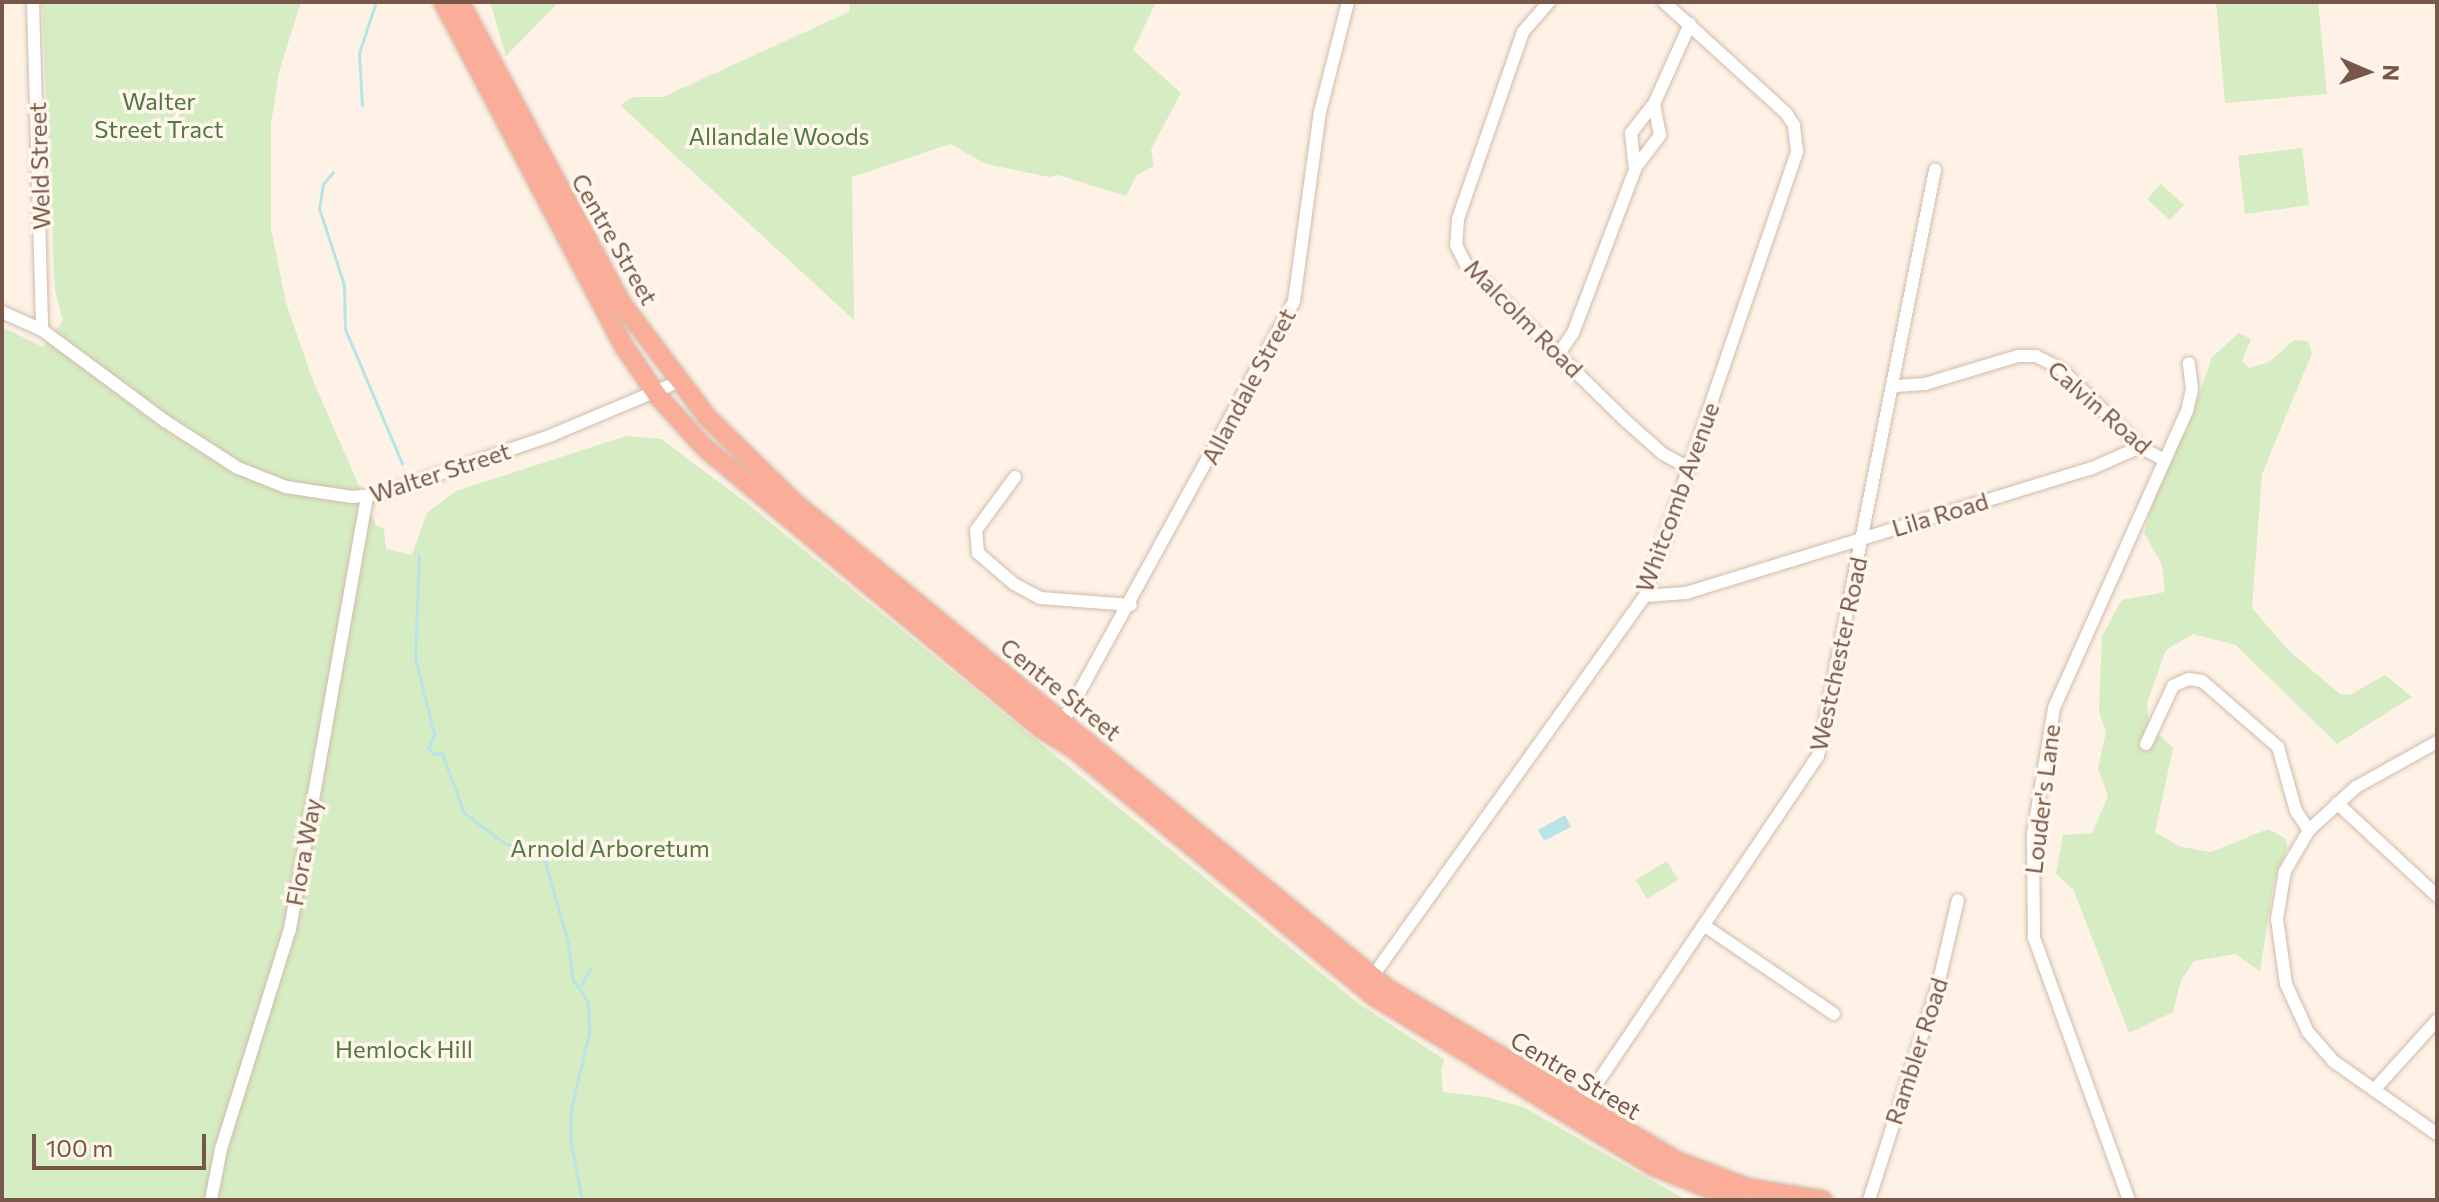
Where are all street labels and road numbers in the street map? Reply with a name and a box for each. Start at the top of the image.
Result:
street label: Weld Street [22,102,56,230]
street label: Centre Street [566,168,664,310]
street label: Malcolm Road [1459,253,1589,383]
street label: Allandale Street [1195,303,1301,469]
street label: Calvin Road [2042,354,2158,460]
street label: Whitcomb Avenue [1629,398,1725,596]
street label: Walter Street [366,436,514,508]
street label: Lila Road [1888,486,1992,542]
street label: Westchester Road [1803,554,1873,754]
street label: Centre Street [995,632,1127,746]
street label: Louder's Lane [2019,722,2065,876]
street label: Flora Way [279,796,327,908]
street label: Rambler Road [1879,974,1953,1128]
street label: Centre Street [1506,1025,1646,1125]

